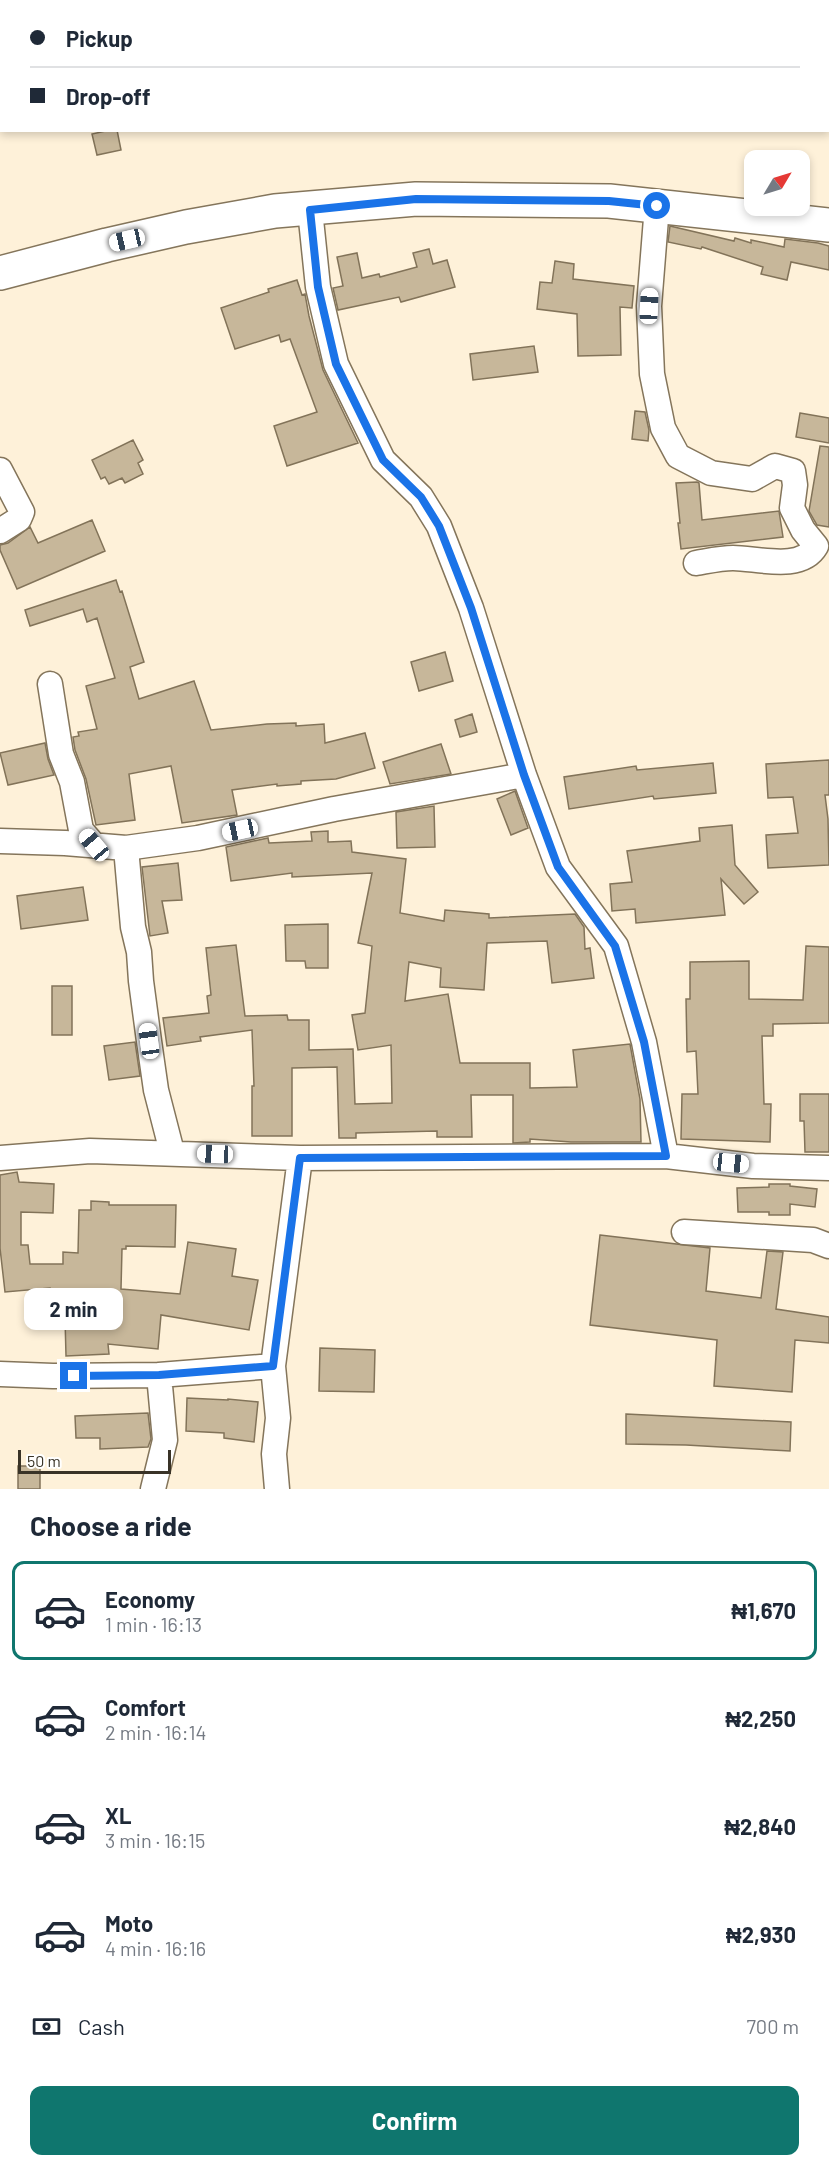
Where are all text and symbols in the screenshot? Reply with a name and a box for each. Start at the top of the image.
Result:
text: Pickup [66,25,133,51]
text: Drop-off [66,83,150,109]
north arrow [744,150,810,216]
map controls [744,150,810,216]
route start [643,192,670,219]
car [107,227,147,253]
car [639,288,659,324]
car [221,817,259,843]
car [76,825,112,865]
car [138,1022,160,1060]
car [197,1144,233,1164]
car [712,1152,750,1174]
callout: 2 min [25,1289,124,1331]
text: 2 min [50,1297,97,1321]
route end [60,1362,87,1389]
scale bar [18,1447,171,1474]
text: 50 m [27,1451,61,1470]
text: Choose a ride [30,1509,192,1541]
icon: car [33,1584,87,1638]
text: Economy [105,1586,195,1612]
text: ₦1,670 [731,1597,796,1623]
text: 1 min · 16:13 [105,1612,202,1636]
icon: car [33,1692,87,1746]
text: Comfort [105,1694,186,1720]
text: ₦2,250 [725,1705,796,1731]
text: 2 min · 16:14 [105,1720,206,1744]
icon: car [33,1800,87,1854]
text: XL [105,1802,131,1828]
text: ₦2,840 [724,1813,796,1839]
text: 3 min · 16:15 [105,1828,205,1852]
icon: car [33,1908,87,1962]
text: Moto [105,1910,153,1936]
text: ₦2,930 [726,1921,796,1947]
text: 4 min · 16:16 [105,1936,206,1960]
icon: cash [30,2010,63,2043]
text: Cash [78,2013,125,2039]
text: 700 m [746,2014,799,2038]
button: Confirm [30,2086,799,2155]

